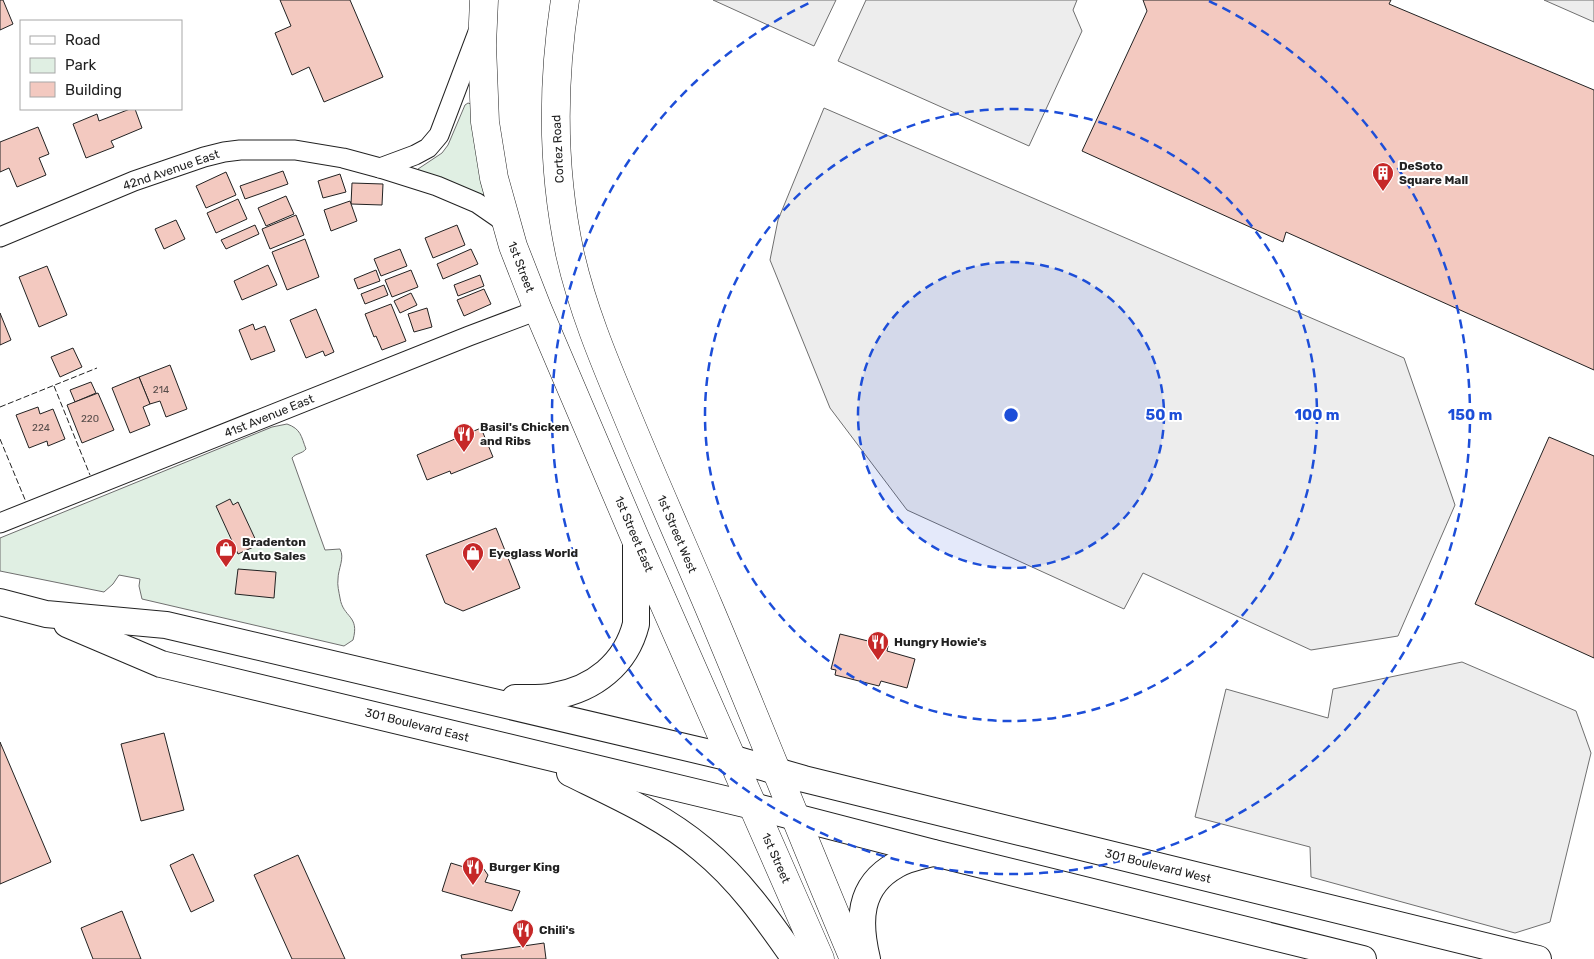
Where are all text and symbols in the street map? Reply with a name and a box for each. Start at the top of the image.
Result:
legend [20,20,182,110]
text: Road [65,31,101,49]
text: Park [65,56,96,74]
text: Building [65,81,122,99]
street label: Cortez Road [549,115,567,183]
street label: 42nd Avenue East [121,147,221,193]
place label: DeSoto Square Mall [1399,159,1468,187]
building icon: DeSoto Square Mall [1371,161,1395,192]
street label: 1st Street [505,239,537,295]
house number: 214 [153,384,169,396]
street label: 41st Avenue East [222,392,316,440]
centre of rings [1002,406,1020,424]
text: 50 m [1146,406,1182,424]
text: 100 m [1295,406,1339,424]
text: 150 m [1448,406,1492,424]
house number: 220 [81,413,99,425]
place label: Basil's Chicken and Ribs [480,420,570,448]
house number: 224 [32,422,50,434]
restaurant icon: Basil's Chicken and Ribs [452,422,476,453]
street label: 1st Street West [654,493,700,575]
street label: 1st Street East [612,494,656,574]
place label: Bradenton Auto Sales [242,535,306,563]
shop icon: Bradenton Auto Sales [214,537,238,568]
shop icon: Eyeglass World [461,541,485,572]
place label: Eyeglass World [489,546,578,560]
restaurant icon: Hungry Howie's [866,630,890,661]
place label: Hungry Howie's [894,635,987,649]
street label: 301 Boulevard East [364,705,471,745]
street label: 1st Street [759,831,793,886]
street label: 301 Boulevard West [1104,846,1213,886]
restaurant icon: Burger King [461,855,485,886]
place label: Burger King [489,860,560,874]
restaurant icon: Chili's [511,918,535,949]
place label: Chili's [539,923,575,937]

